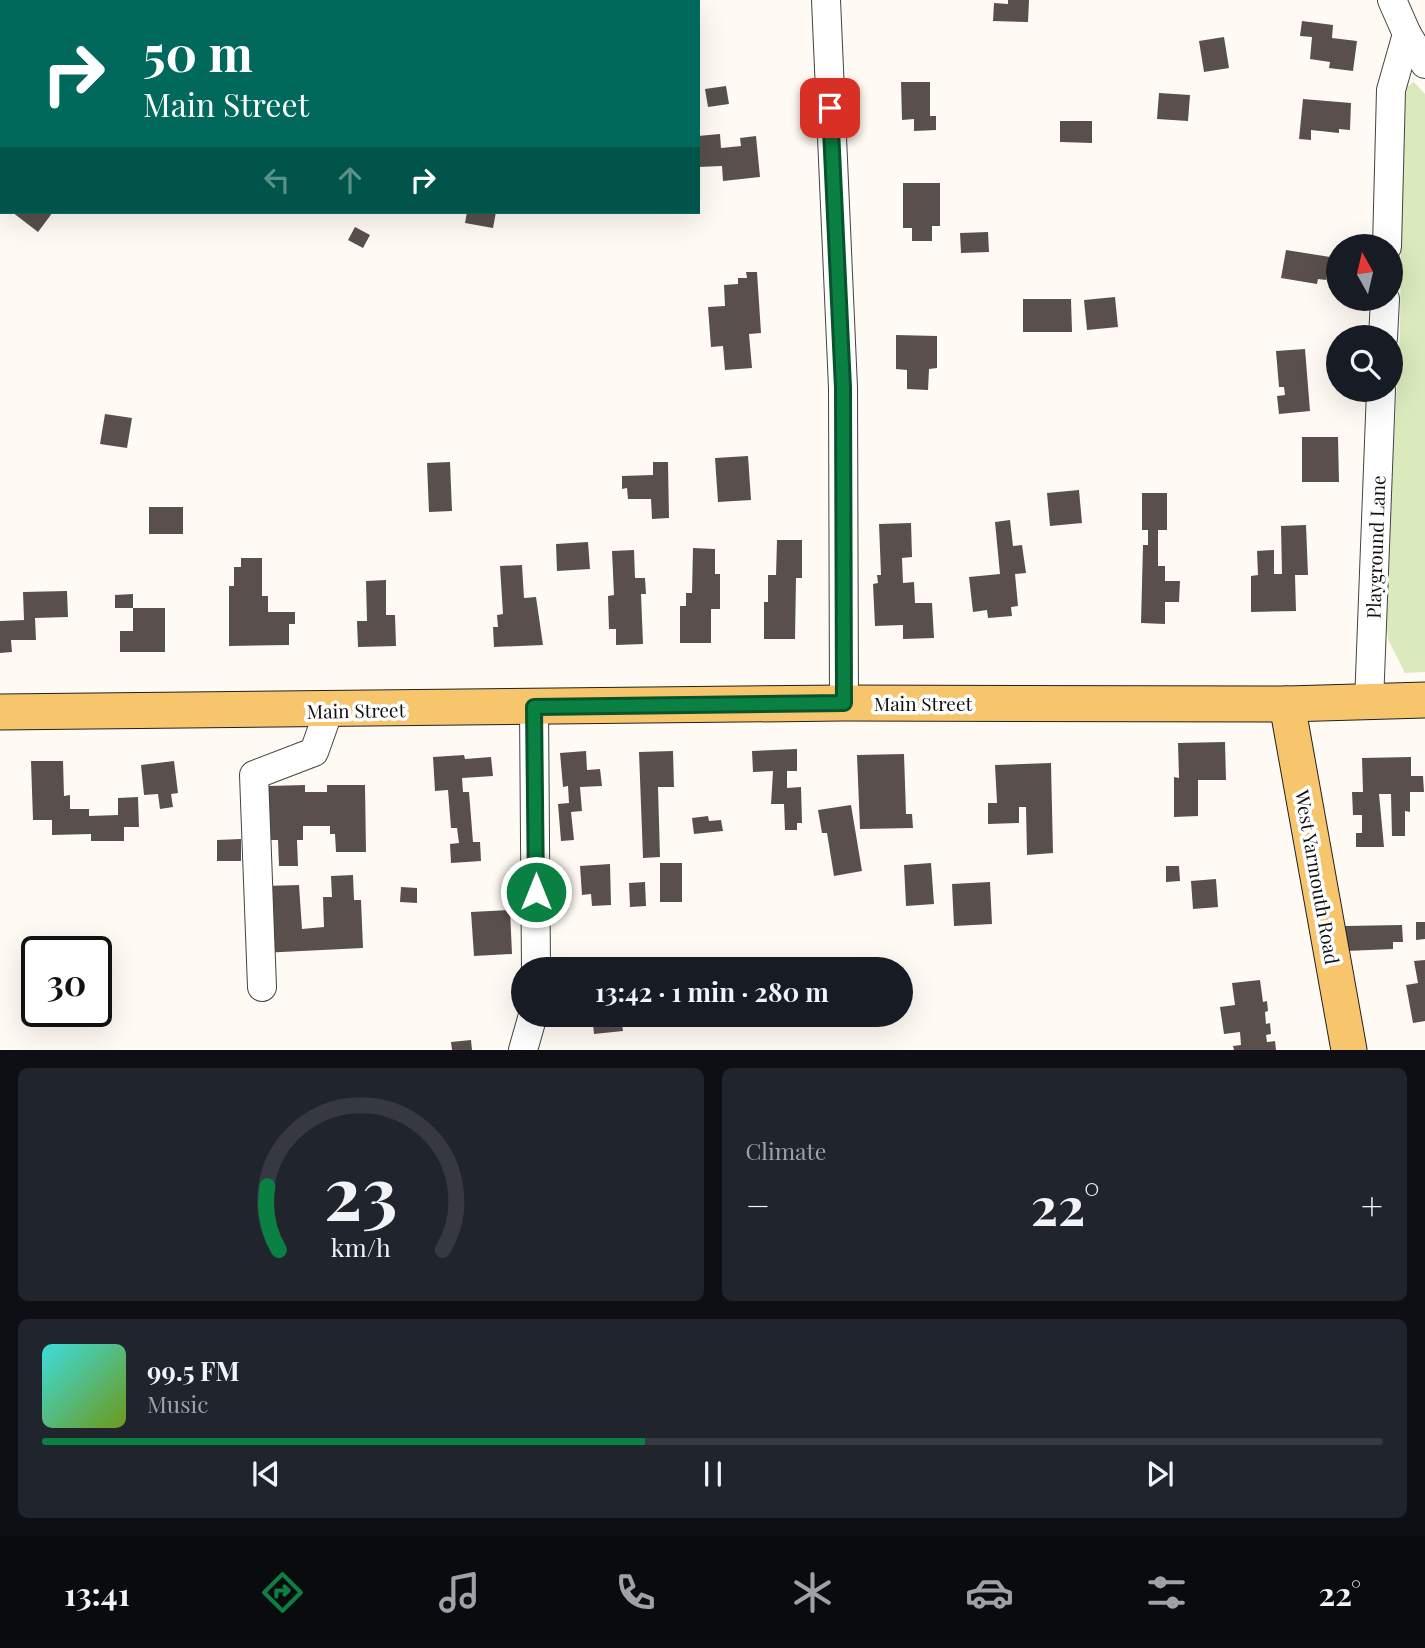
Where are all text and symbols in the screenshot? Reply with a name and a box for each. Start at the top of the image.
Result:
text: 50 m [143,19,253,84]
icon: right [28,28,119,119]
pin [800,78,860,138]
text: Main Street [143,82,309,125]
icon: arrive [811,89,849,127]
icon: left [258,161,296,199]
icon: ahead [331,161,369,199]
icon: right [404,161,442,199]
north arrow [1326,234,1404,312]
map controls [1326,234,1403,402]
button: search [1326,325,1403,402]
street label: Playground Lane [1360,475,1390,619]
street label: Main Street [874,690,973,716]
street label: Main Street [306,696,406,724]
street label: West Yarmouth Road [1290,787,1346,966]
position arrow [499,855,573,929]
speed limit sign: 30 [21,936,112,1027]
text: 13:42 · 1 min · 280 m [595,974,829,1009]
text: Climate [746,1135,826,1166]
text: 23 [324,1142,398,1239]
text: 22° [1031,1170,1100,1239]
text: − [746,1179,770,1230]
text: + [1361,1179,1383,1230]
text: km/h [331,1230,391,1263]
text: 99.5 FM [147,1353,240,1388]
text: Music [147,1388,208,1419]
icon: previous [247,1455,285,1493]
icon: pause [694,1455,732,1493]
icon: next [1141,1455,1179,1493]
icon: directions [258,1568,307,1617]
icon: music [435,1568,484,1617]
icon: phone [611,1568,660,1617]
icon: climate [788,1568,837,1617]
icon: car [965,1568,1014,1617]
icon: filters [1142,1568,1191,1617]
text: 13:41 [64,1571,130,1614]
text: 22° [1318,1571,1361,1614]

